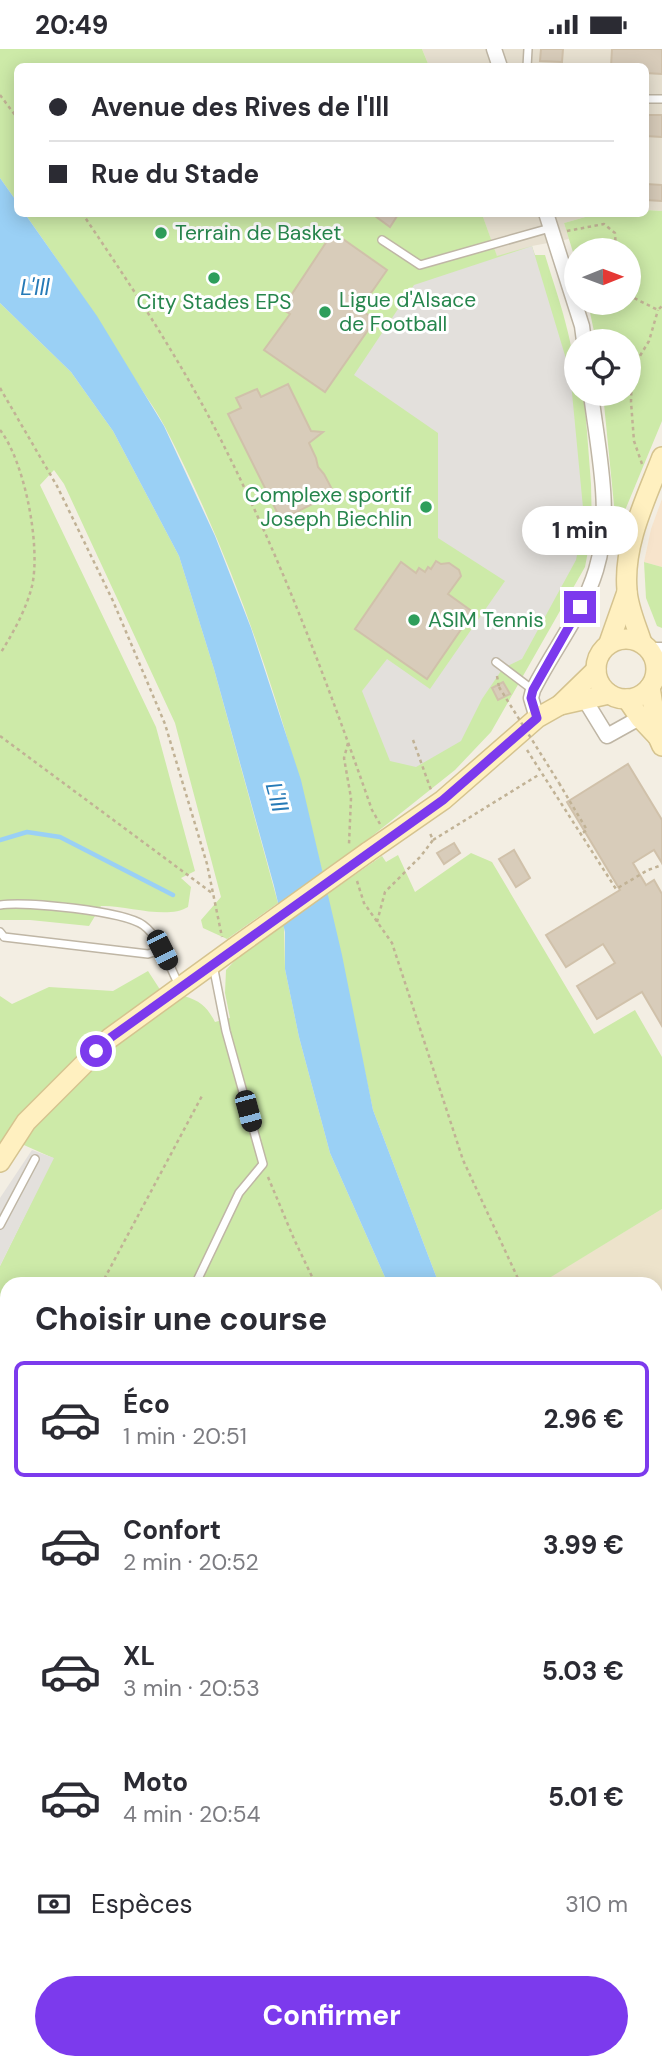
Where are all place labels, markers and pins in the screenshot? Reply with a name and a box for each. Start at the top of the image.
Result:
place label: Terrain de Basket [175,219,341,247]
marker: Terrain de Basket [153,225,169,241]
marker: City Stades EPS [206,270,222,286]
place label: Ligue d'Alsace de Football [339,286,476,338]
place label: City Stades EPS [137,288,291,316]
marker: Ligue d'Alsace de Football [317,304,333,320]
place label: Complexe sportif Joseph Biechlin [245,481,412,533]
marker: Complexe sportif Joseph Biechlin [418,499,434,515]
place label: ASIM Tennis [428,606,544,634]
marker: ASIM Tennis [406,612,422,628]

